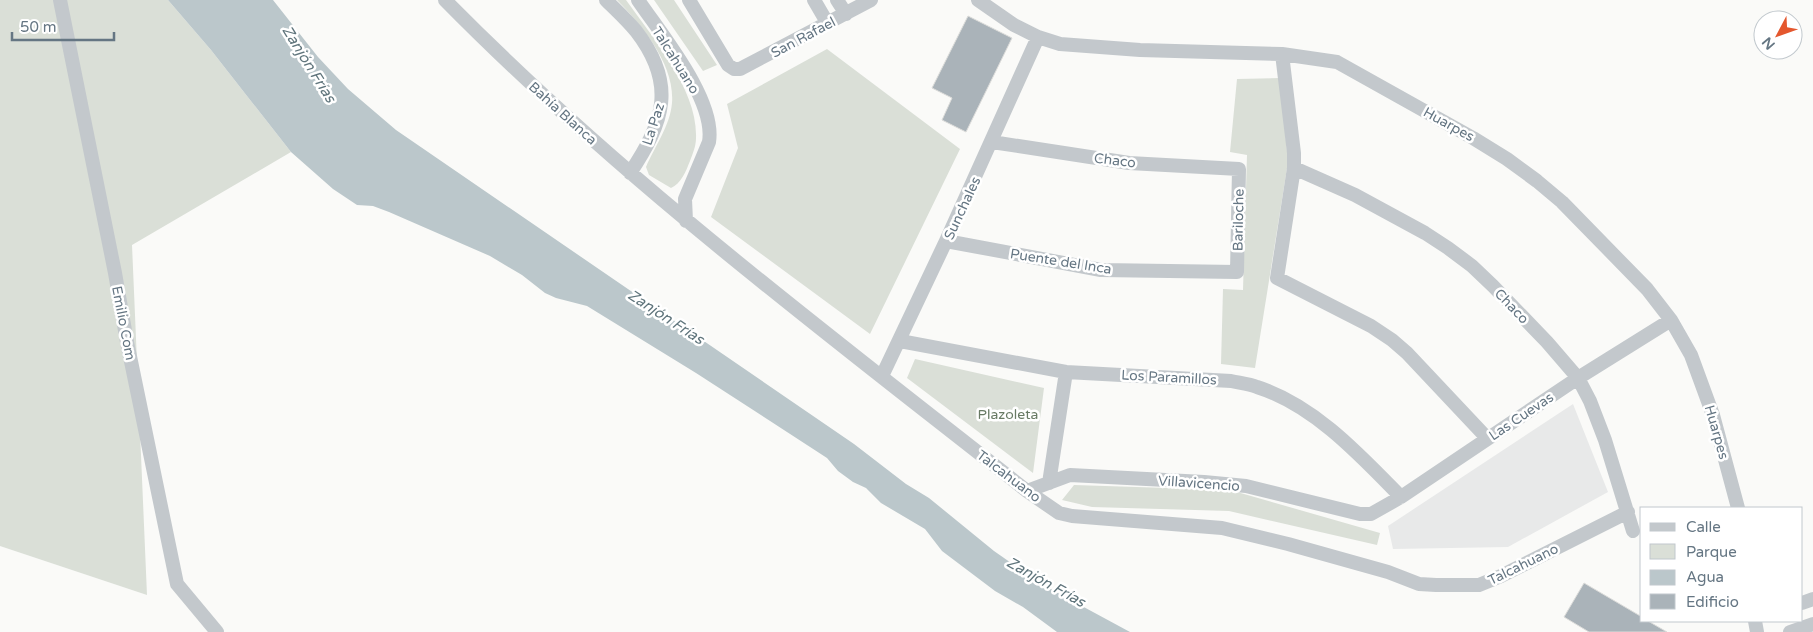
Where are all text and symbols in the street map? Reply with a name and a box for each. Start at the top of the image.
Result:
scale bar [12,10,115,42]
north arrow [1753,10,1803,60]
street label: San Rafael [768,13,838,62]
text: 50 m [20,18,57,36]
water label: Zanjón Frías [278,22,341,107]
street label: Talcahuano [648,24,703,97]
text: N [1758,33,1779,53]
street label: Bahía Blanca [525,78,600,148]
street label: La Paz [639,101,668,147]
street label: Huarpes [1420,104,1477,145]
street label: Chaco [1093,149,1137,171]
street label: Sunchales [940,174,985,242]
street label: Bariloche [1229,189,1248,251]
street label: Puente del Inca [1009,245,1113,278]
street label: Emilio Com [108,285,139,362]
street label: Chaco [1491,285,1532,327]
water label: Zanjón Frías [625,286,709,349]
street label: Los Paramillos [1121,367,1217,389]
street label: Las Cuevas [1486,388,1557,444]
street label: Huarpes [1701,403,1732,461]
park label: Plazoleta [978,406,1038,423]
street label: Talcahuano [973,447,1044,506]
street label: Villavicencio [1157,472,1240,495]
legend [1640,507,1803,622]
text: Calle [1686,518,1721,536]
street label: Talcahuano [1485,540,1561,589]
text: Parque [1686,543,1737,561]
water label: Zanjón Frías [1004,553,1090,612]
text: Agua [1686,568,1724,586]
text: Edificio [1686,593,1739,611]

